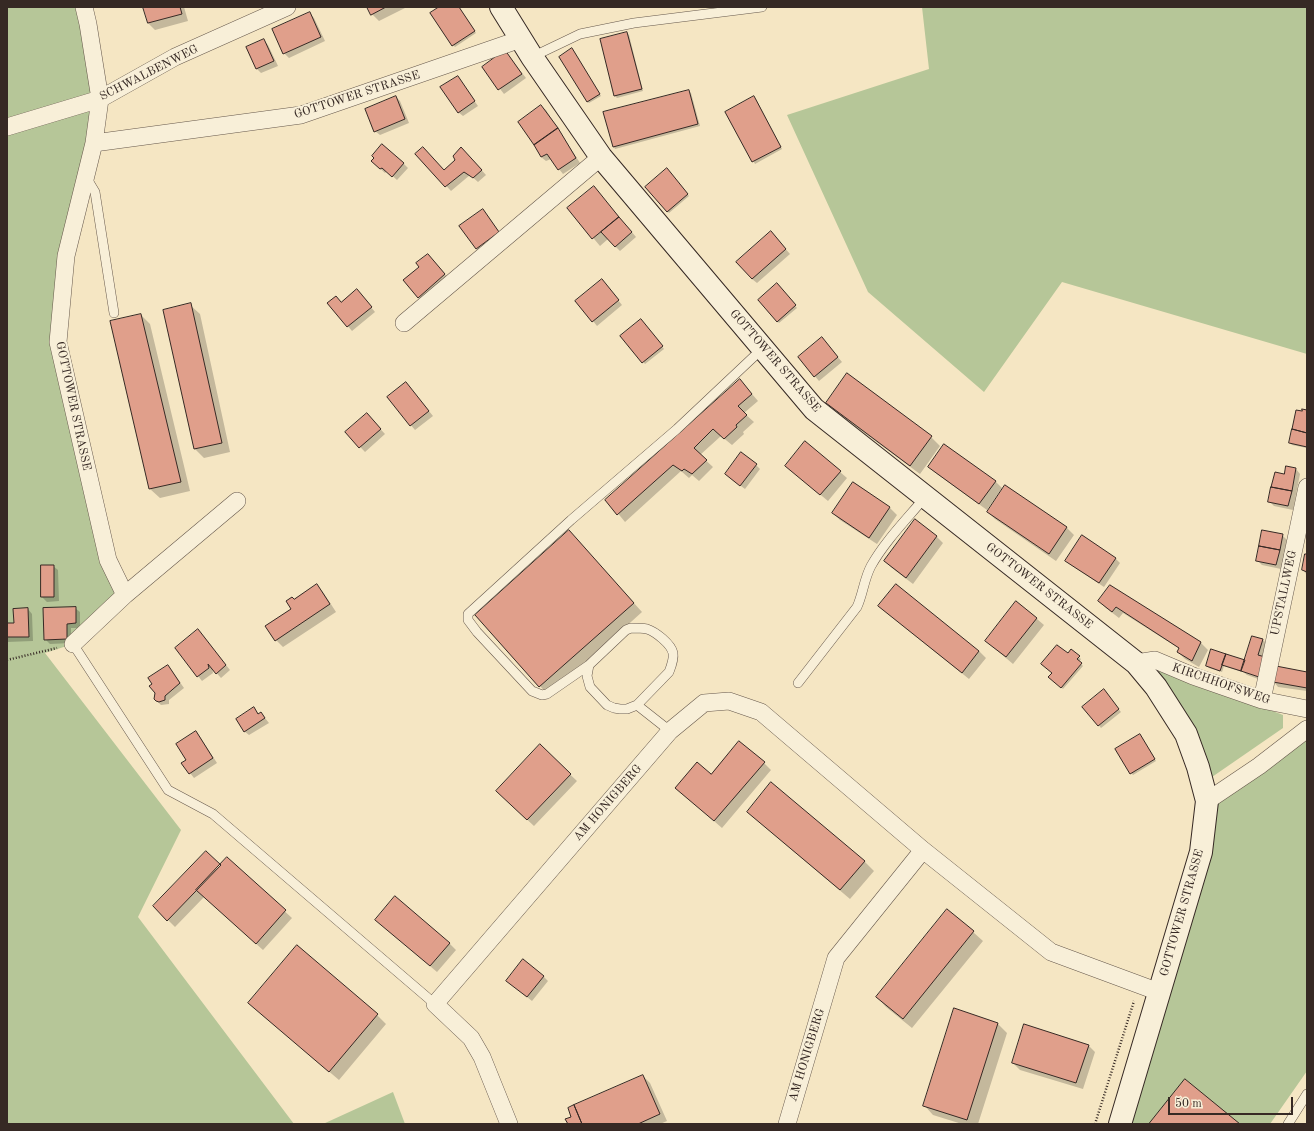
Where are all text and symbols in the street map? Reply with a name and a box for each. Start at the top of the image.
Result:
street label: SCHWALBENWEG [97,42,201,104]
street label: GOTTOWER STRASSE [292,68,422,122]
street label: GOTTOWER STRASSE [726,307,824,415]
street label: GOTTOWER STRASSE [52,340,94,472]
street label: GOTTOWER STRASSE [983,540,1095,632]
street label: UPSTALLWEG [1268,549,1300,637]
street label: KIRCHHOFSWEG [1170,660,1272,708]
street label: AM HONIGBERG [571,762,645,844]
street label: GOTTOWER STRASSE [1157,848,1207,978]
street label: AM HONIGBERG [786,1007,828,1103]
scale bar [1170,1089,1295,1115]
text: 50 m [1175,1098,1202,1110]

